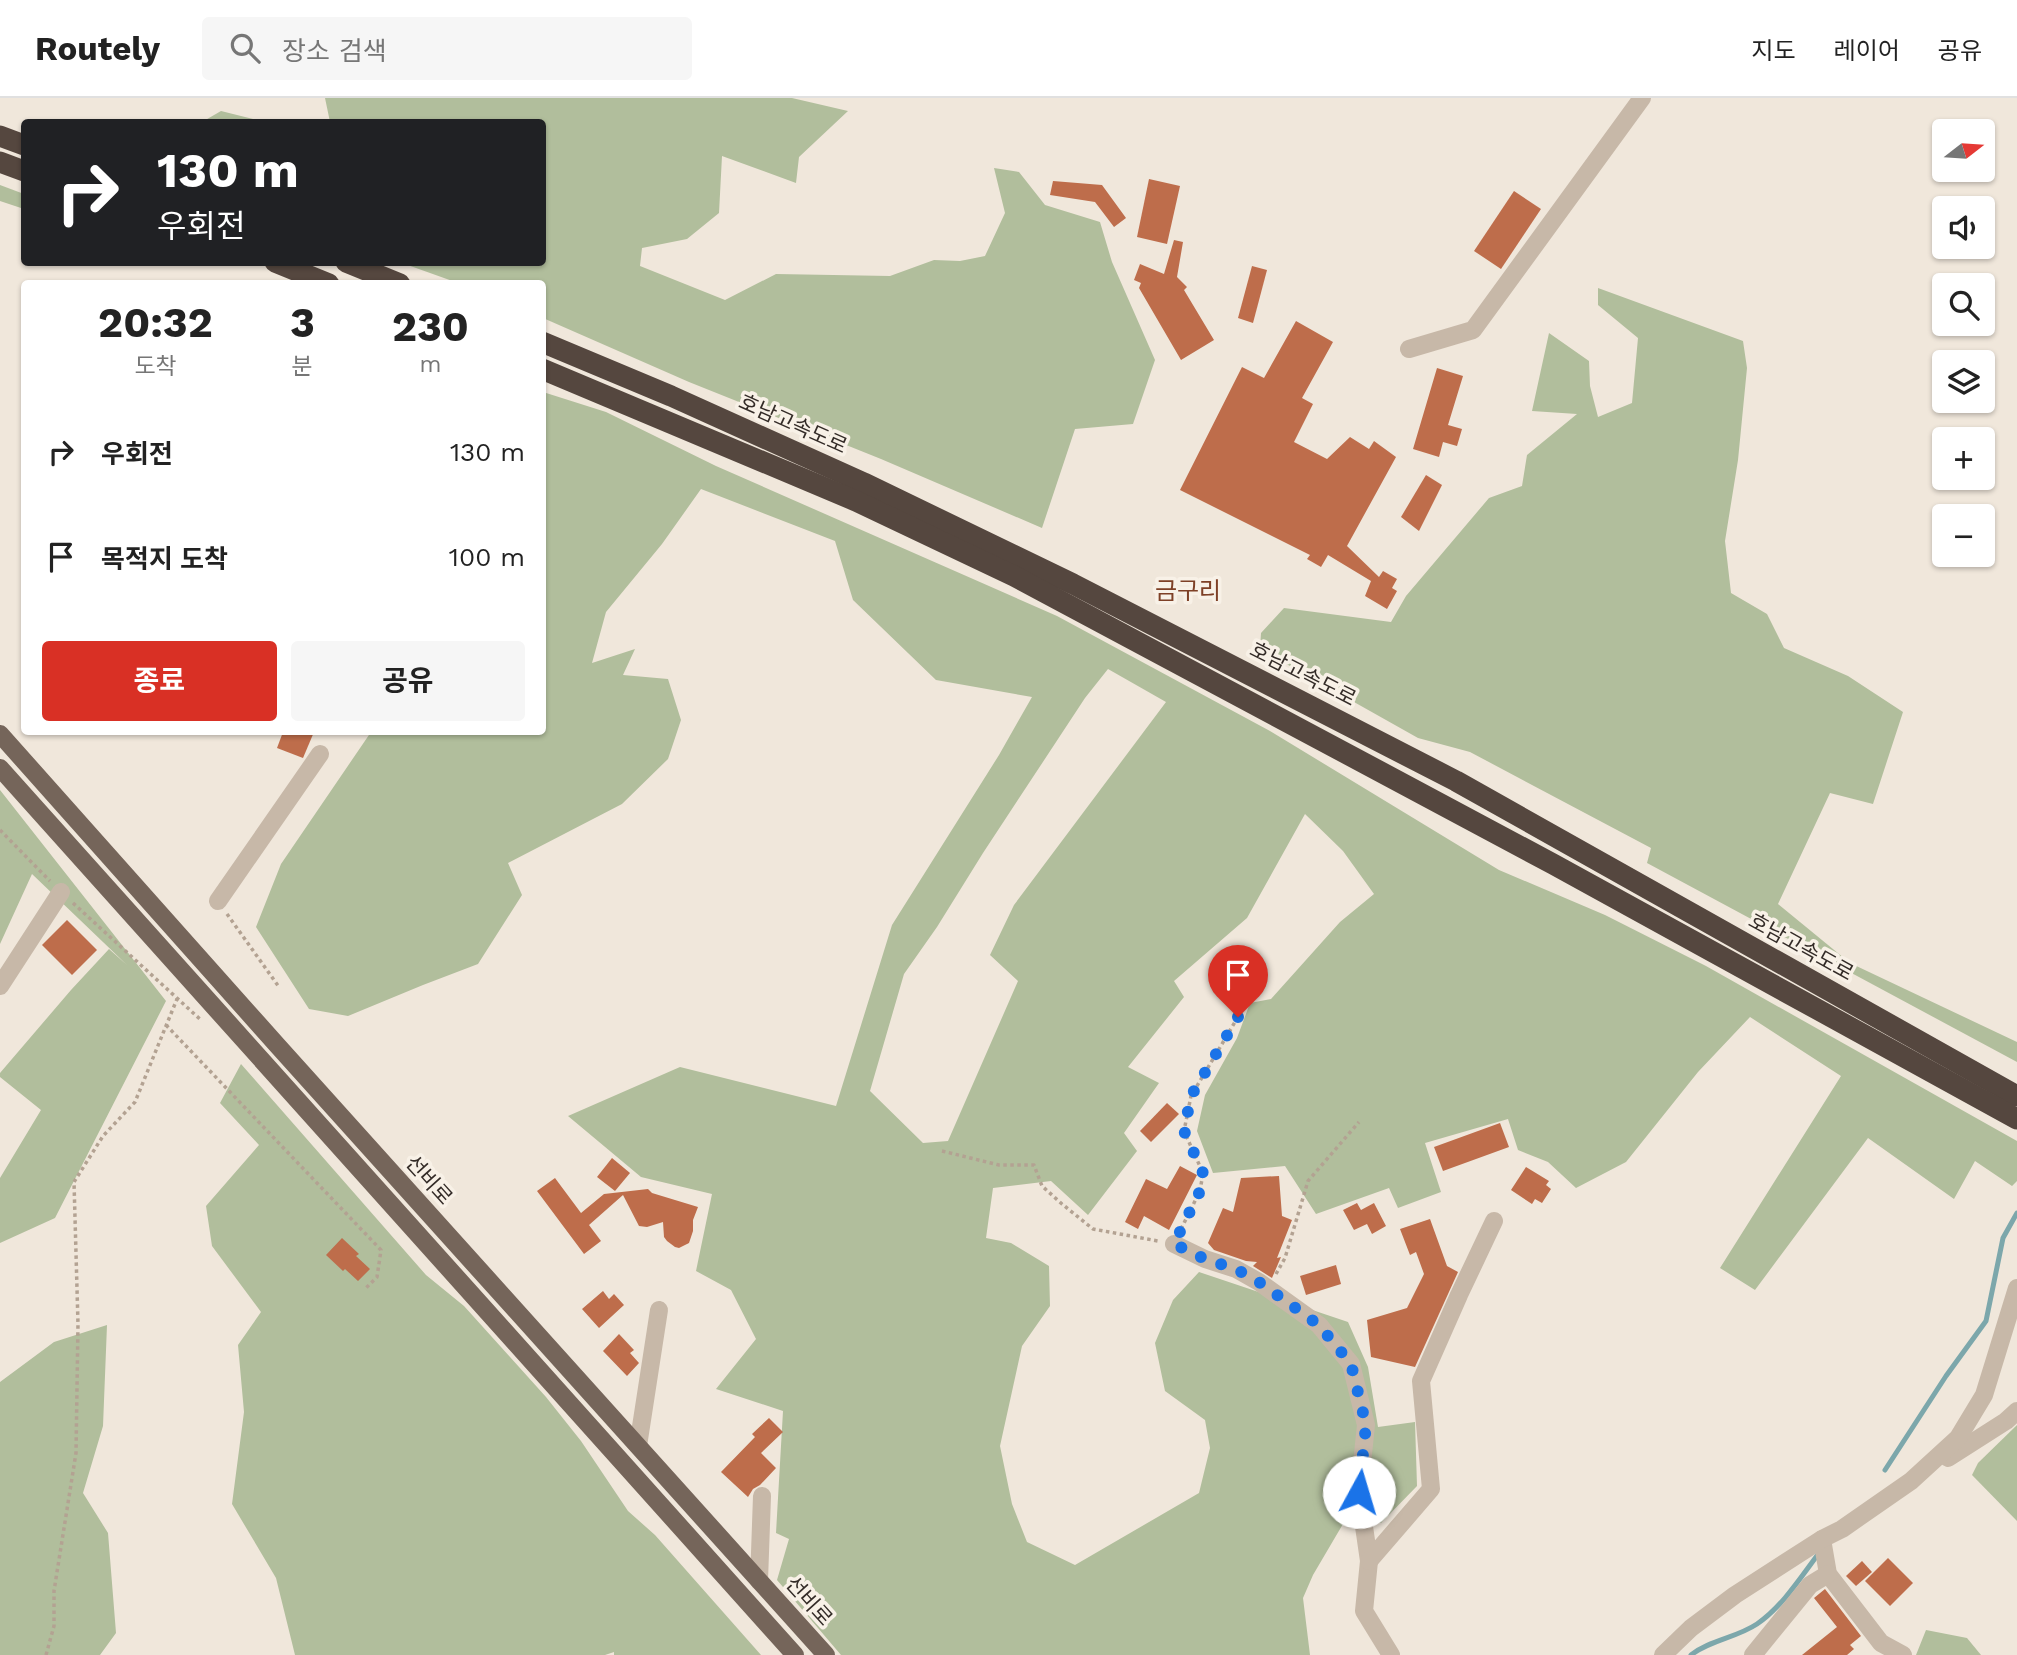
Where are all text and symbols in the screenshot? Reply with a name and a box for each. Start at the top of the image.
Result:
search box [202,17,692,80]
text: Routely [35,29,160,68]
icon: search [226,29,264,67]
text: 장소 검색 [282,36,387,66]
text: 지도 [1751,37,1796,65]
text: 레이어 [1834,37,1900,65]
text: 공유 [1938,37,1982,65]
north arrow [1932,119,1995,182]
map controls [1932,119,1995,567]
text: 130 m [157,141,299,199]
icon: right [42,147,133,238]
button: sound [1932,196,1995,259]
text: 우회전 [157,207,245,245]
button: search [1932,273,1995,336]
text: 20:32 [98,298,213,347]
text: 3 [290,298,315,347]
text: 230 [392,302,469,351]
button: layers [1932,350,1995,413]
text: m [419,351,441,378]
text: 도착 [134,353,177,380]
text: 분 [292,353,313,380]
street label: 호남고속도로 [735,389,851,459]
button: + [1932,427,1995,490]
icon: right [42,433,80,471]
text: 130 m [450,437,525,467]
text: 우회전 [101,439,173,469]
button: − [1932,504,1995,567]
icon: arrive [42,538,80,576]
text: 100 m [449,542,525,572]
text: 목적지 도착 [101,544,228,574]
district label: 금구리 [1155,577,1221,605]
street label: 호남고속도로 [1246,636,1361,711]
button: 종료 [42,641,277,721]
button: 공유 [291,641,525,721]
street label: 호남고속도로 [1744,908,1858,986]
pin [1208,945,1268,1017]
icon: arrive [1219,956,1257,994]
street label: 선비로 [401,1150,458,1210]
position arrow [1322,1455,1396,1529]
street label: 선비로 [781,1571,838,1631]

